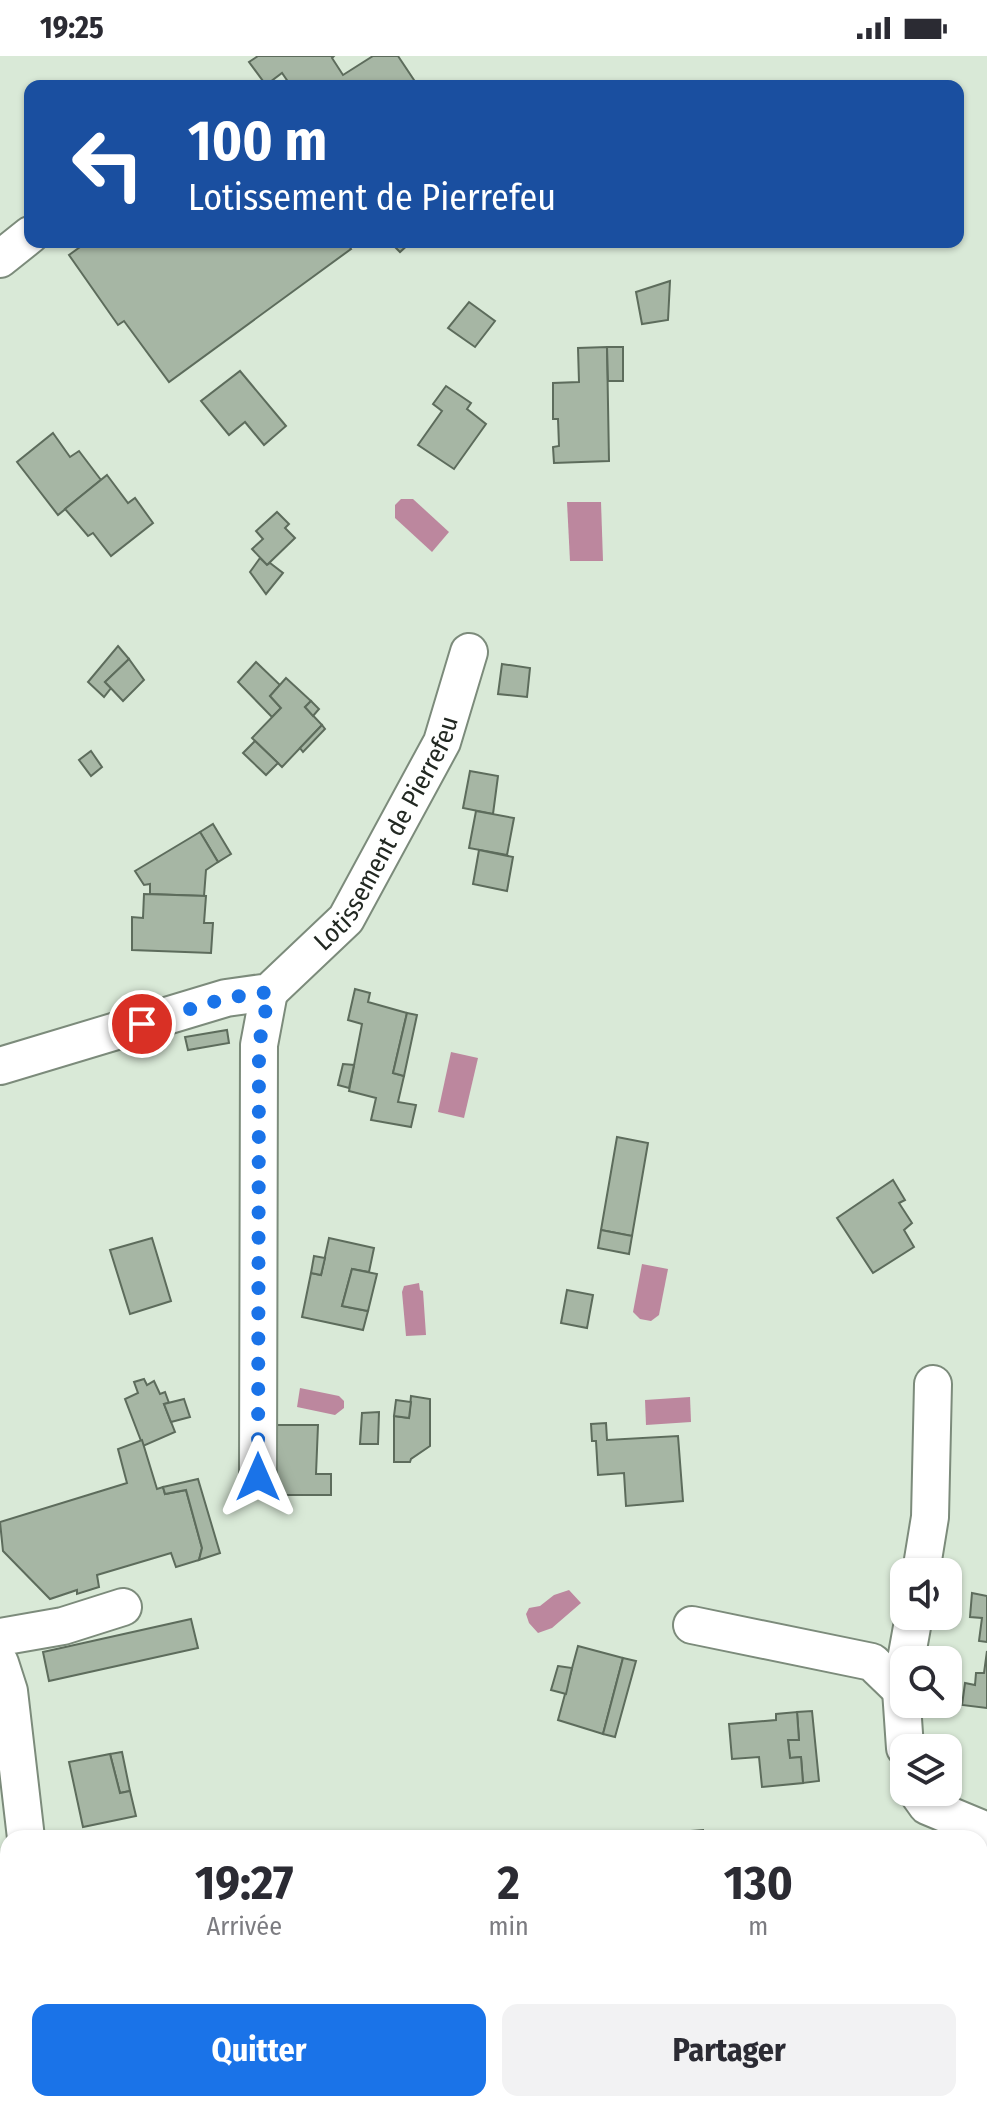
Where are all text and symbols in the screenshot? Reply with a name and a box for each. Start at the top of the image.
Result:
text: 19:25 [40,10,104,46]
text: 100 m [188,108,327,175]
icon: left [56,112,160,216]
text: Lotissement de Pierrefeu [188,176,556,220]
street label: Lotissement de Pierrefeu [308,713,465,957]
pin [108,990,176,1058]
icon: arrive [120,1002,164,1046]
position arrow [216,1435,300,1519]
map controls [890,1558,962,1806]
button: sound [890,1558,962,1630]
button: search [890,1646,962,1718]
button: layers [890,1734,962,1806]
text: 19:27 [195,1854,294,1912]
text: 2 [498,1854,520,1912]
text: 130 [724,1854,793,1912]
text: Arrivée [206,1911,282,1942]
text: min [489,1911,529,1942]
text: m [748,1911,768,1942]
button: Quitter [32,2004,486,2096]
button: Partager [502,2004,956,2096]

